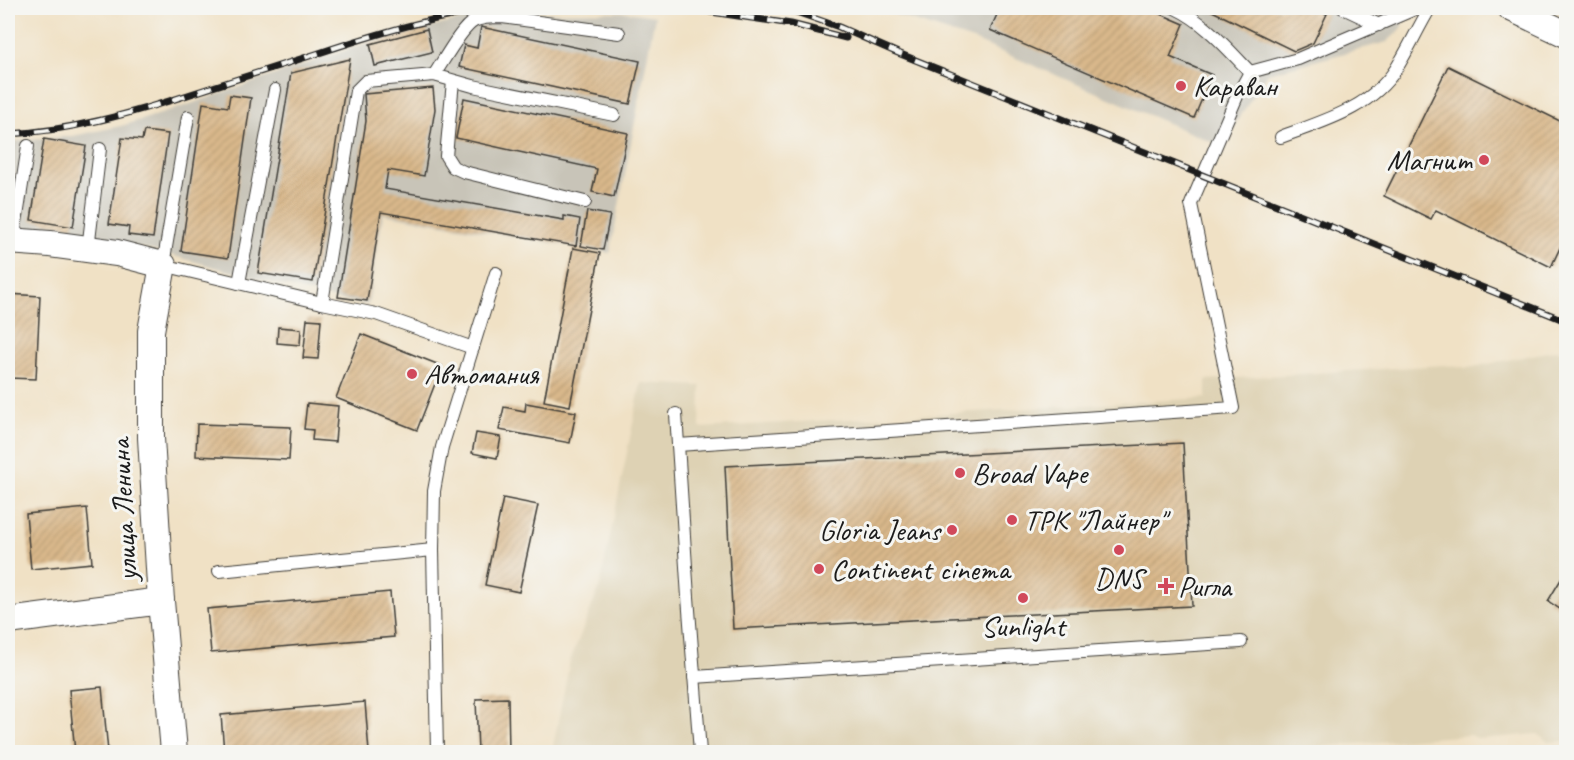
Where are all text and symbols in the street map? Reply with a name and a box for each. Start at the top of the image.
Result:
place label: Караван [1193,67,1279,105]
marker: Караван [1174,79,1188,93]
place label: Магнит [1387,141,1473,179]
marker: Магнит [1477,153,1491,167]
place label: Автомания [424,355,540,393]
marker: Автомания [405,367,419,381]
street label: улица Ленина [100,435,146,584]
place label: Broad Vape [972,454,1089,492]
marker: Broad Vape [953,466,967,480]
place label: ТРК "Лайнер" [1024,501,1171,539]
place label: Gloria Jeans [819,511,943,549]
marker: ТРК "Лайнер" [1005,513,1019,527]
marker: Gloria Jeans [945,523,959,537]
marker: DNS [1112,543,1126,557]
place label: Continent cinema [831,550,1012,588]
place label: DNS [1095,559,1148,597]
marker: Continent cinema [812,562,826,576]
place label: Ригла [1178,567,1233,605]
marker: Ригла [1159,579,1173,593]
marker: Sunlight [1016,591,1030,605]
place label: Sunlight [981,607,1068,645]

